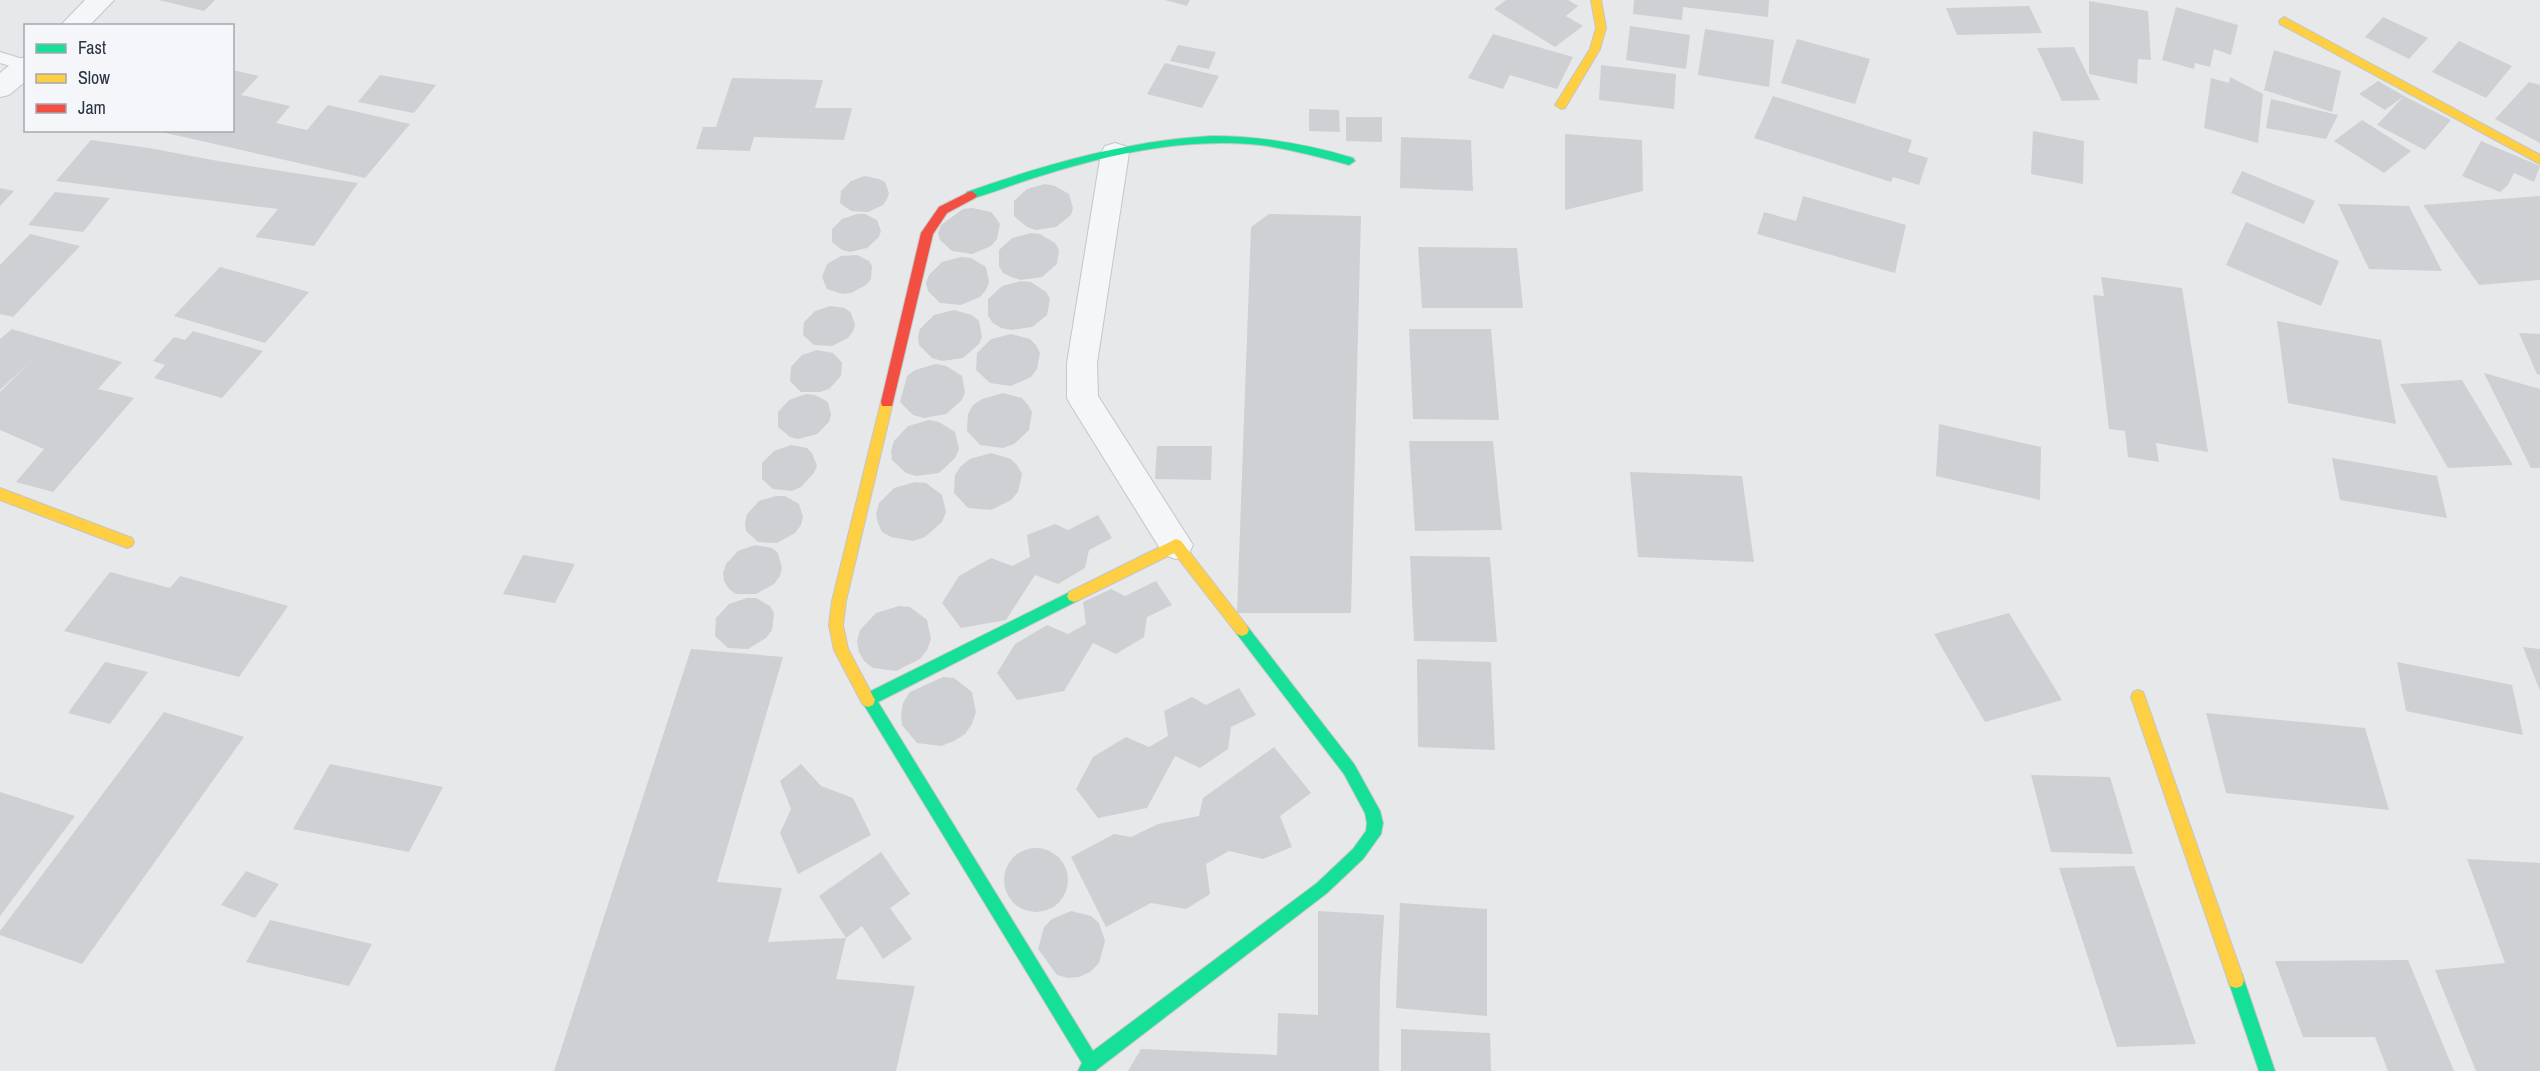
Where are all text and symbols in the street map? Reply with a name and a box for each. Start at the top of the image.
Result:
legend [24,24,234,132]
text: Fast [78,35,106,60]
text: Slow [78,65,110,90]
text: Jam [78,95,106,120]

